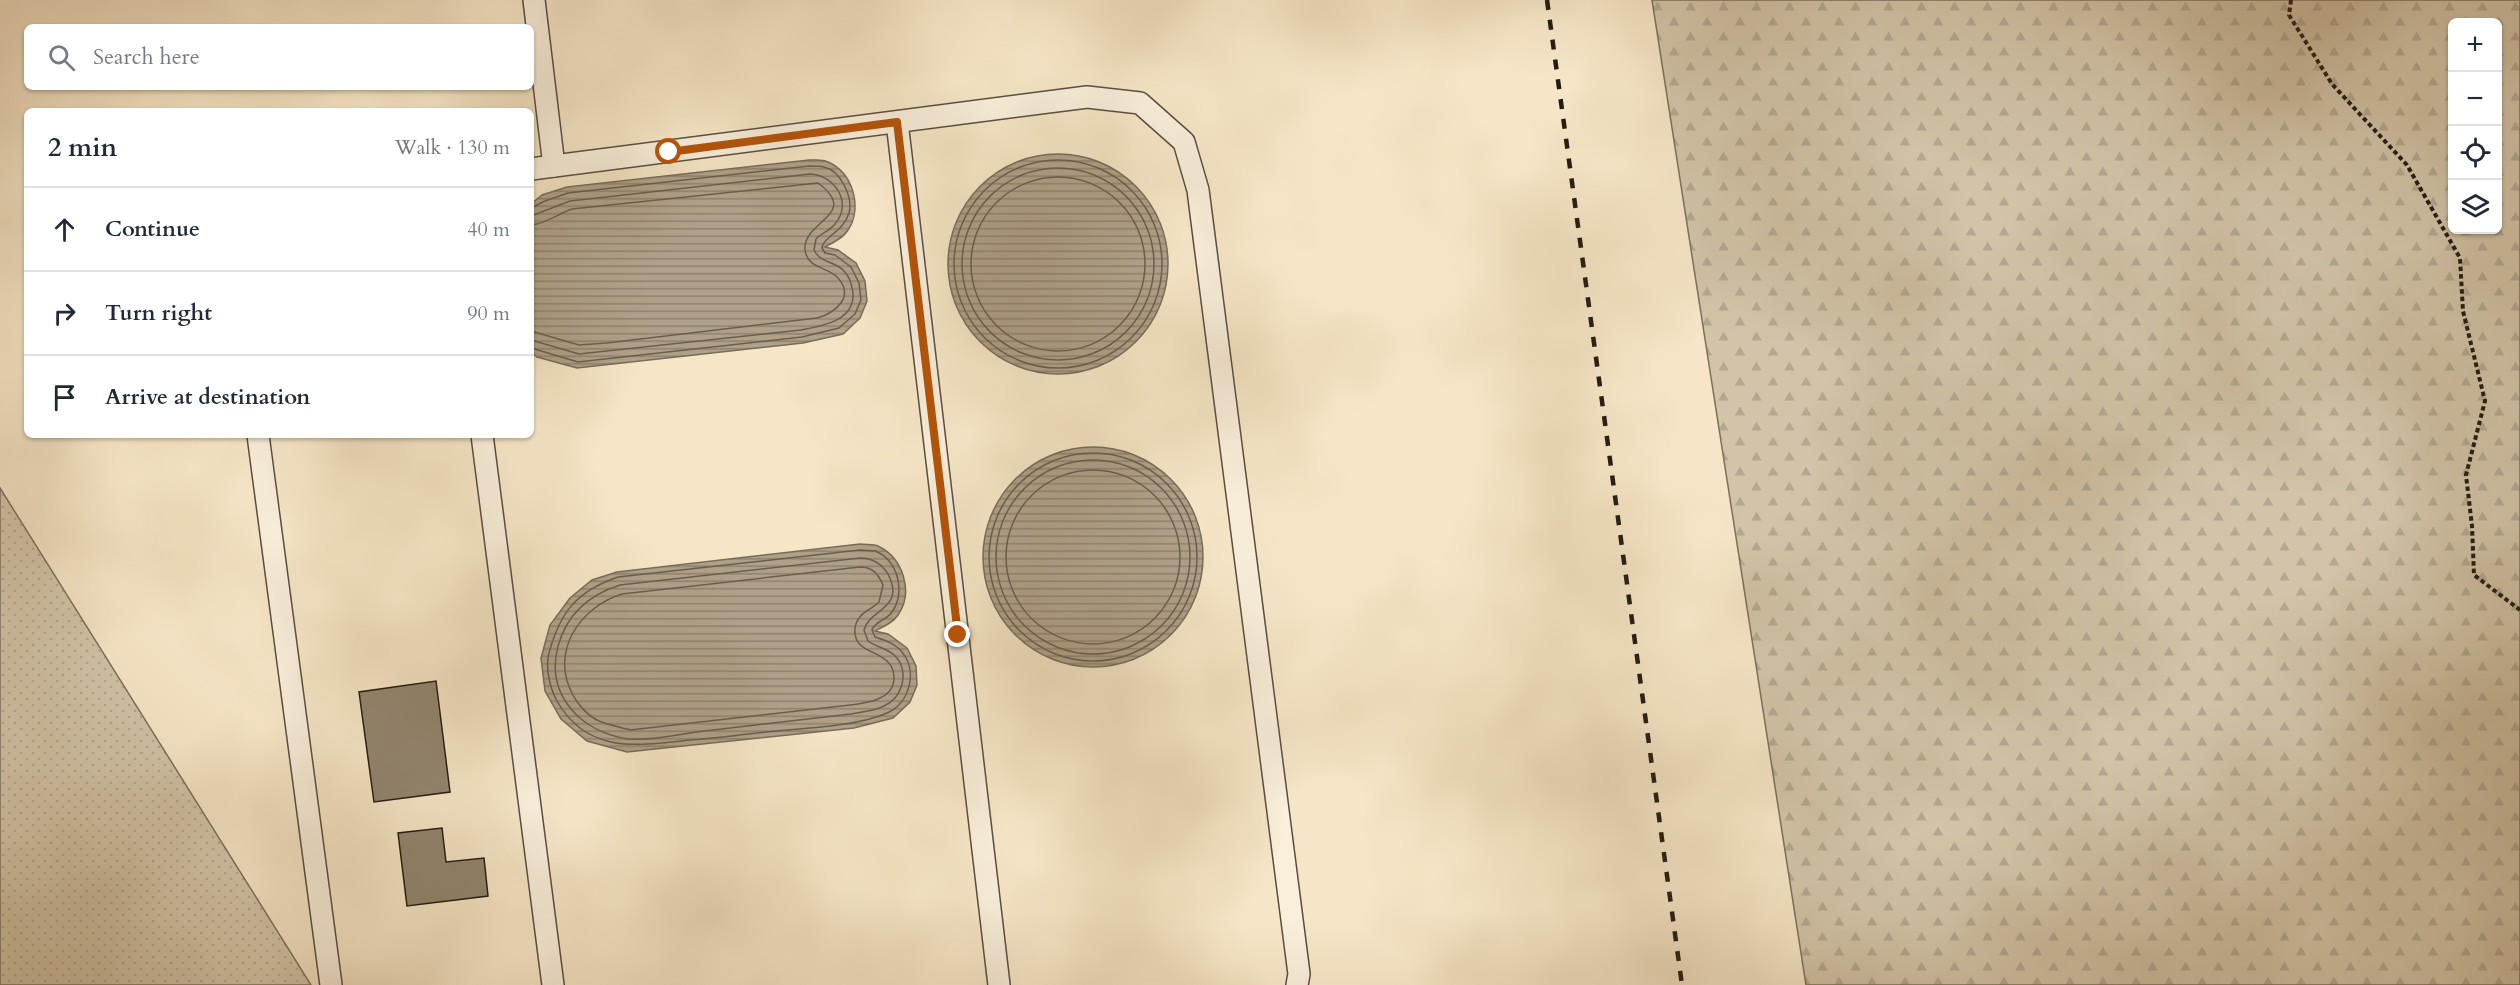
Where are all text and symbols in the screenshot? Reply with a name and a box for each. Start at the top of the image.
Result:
map controls [2448,18,2502,234]
button: + [2448,18,2502,72]
search box [24,24,534,90]
icon: search [45,41,78,74]
text: Search here [93,42,200,72]
button: − [2448,72,2502,126]
button: locate [2448,126,2502,180]
text: 2 min [48,130,117,165]
text: Walk · 130 m [395,134,510,161]
route start [655,138,681,164]
button: layers [2448,180,2502,234]
icon: ahead [48,213,81,246]
text: Continue [105,214,200,244]
text: 40 m [467,216,510,243]
icon: right [48,297,81,330]
text: Turn right [105,298,212,328]
text: 90 m [467,300,510,327]
icon: arrive [48,381,81,414]
text: Arrive at destination [105,382,310,412]
route end [944,621,970,647]

